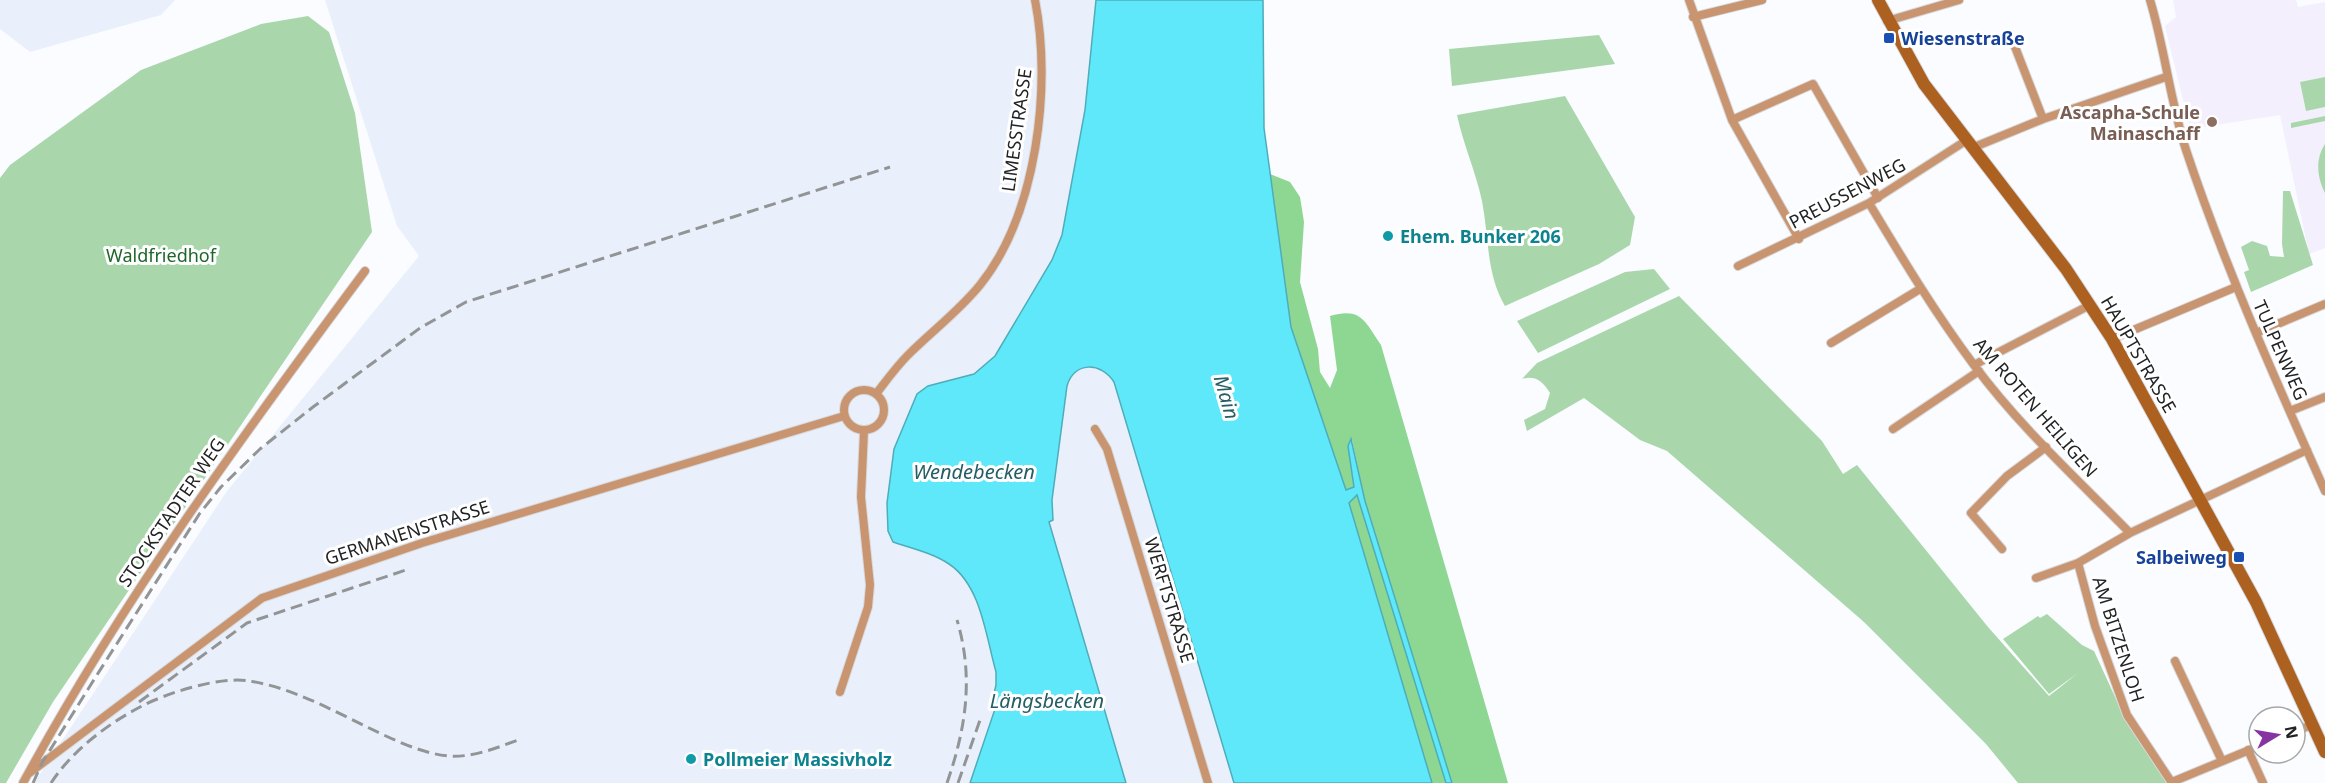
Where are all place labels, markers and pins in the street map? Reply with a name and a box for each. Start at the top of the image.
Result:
place label: Wiesenstraße [1901,26,2025,50]
marker: Wiesenstraße [1882,31,1896,45]
place label: Ascapha-Schule Mainaschaff [2060,100,2201,145]
marker: Ascapha-Schule Mainaschaff [2205,115,2219,129]
place label: Ehem. Bunker 206 [1400,224,1561,248]
marker: Ehem. Bunker 206 [1381,229,1395,243]
place label: Salbeiweg [2136,545,2227,569]
marker: Salbeiweg [2232,550,2246,564]
place label: Pollmeier Massivholz [703,747,892,771]
marker: Pollmeier Massivholz [684,752,698,766]

